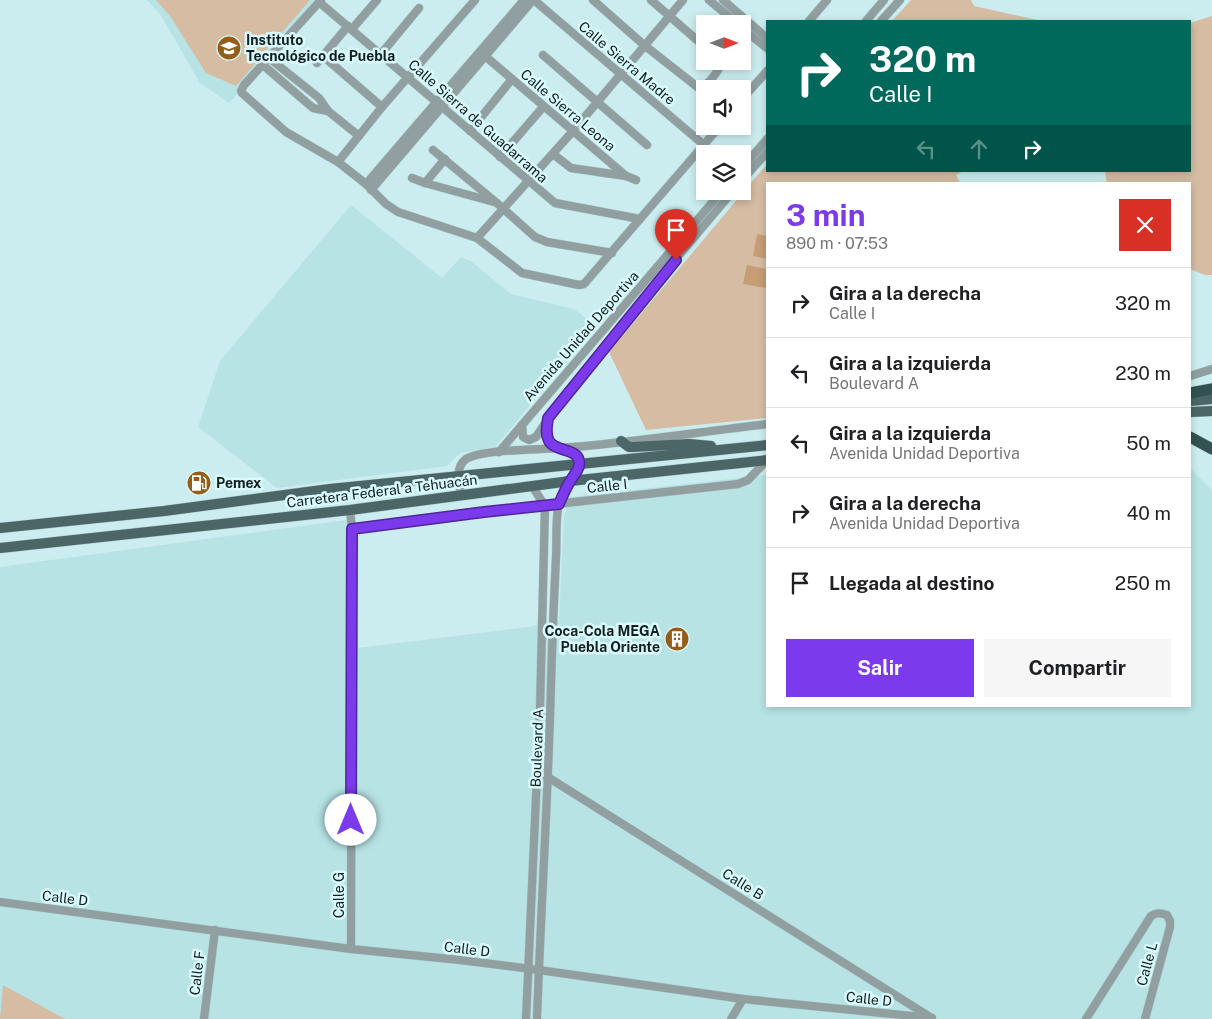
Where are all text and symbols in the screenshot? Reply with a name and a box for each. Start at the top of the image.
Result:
north arrow [696,15,751,70]
map controls [696,15,751,200]
street label: Calle Sierra Madre [576,18,678,108]
place label: Instituto Tecnológico de Puebla [246,32,395,64]
school or university icon: Instituto Tecnológico de Puebla [216,35,242,61]
text: 320 m [869,39,976,80]
icon: right [786,40,851,105]
street label: Calle Sierra de Guadarrama [405,56,551,186]
street label: Calle Sierra Leona [517,66,619,154]
button: sound [696,80,751,135]
text: Calle I [869,81,933,107]
icon: left [912,135,940,163]
icon: ahead [965,135,993,163]
icon: right [1018,135,1046,163]
button: layers [696,145,751,200]
text: 3 min [786,197,865,233]
button: close [1119,199,1171,251]
pin [655,209,697,260]
icon: arrive [662,216,690,244]
text: 890 m · 07:53 [786,234,888,253]
street label: Avenida Unidad Deportiva [520,268,642,404]
text: Gira a la derecha [829,282,981,304]
icon: right [786,289,814,317]
text: 320 m [1115,292,1171,314]
text: Calle I [829,304,875,323]
text: Gira a la izquierda [829,352,991,374]
icon: left [786,359,814,387]
text: 230 m [1115,362,1171,384]
text: Boulevard A [829,374,919,393]
text: Gira a la izquierda [829,422,991,444]
icon: left [786,429,814,457]
text: 50 m [1126,432,1171,454]
text: Avenida Unidad Deportiva [829,444,1020,463]
fuel station icon: Pemex [186,470,212,496]
street label: Carretera Federal a Tehuacán [286,471,478,511]
place label: Pemex [216,475,261,491]
street label: Calle I [586,476,628,496]
text: Gira a la derecha [829,492,981,514]
icon: right [786,499,814,527]
text: 40 m [1126,502,1171,524]
text: Avenida Unidad Deportiva [829,514,1020,533]
icon: arrive [786,569,814,597]
text: Llegada al destino [829,572,994,594]
text: 250 m [1115,572,1171,594]
place label: Coca-Cola MEGA Puebla Oriente [544,623,660,655]
building icon: Coca-Cola MEGA Puebla Oriente [664,626,690,652]
button: Salir [786,639,974,697]
button: Compartir [984,639,1171,697]
street label: Boulevard A [528,708,546,788]
position arrow [324,793,376,845]
street label: Calle B [719,865,767,903]
street label: Calle G [331,872,347,918]
street label: Calle D [41,887,89,909]
street label: Calle D [443,938,491,960]
street label: Calle L [1134,940,1160,988]
street label: Calle F [186,950,208,996]
street label: Calle D [845,989,893,1009]

